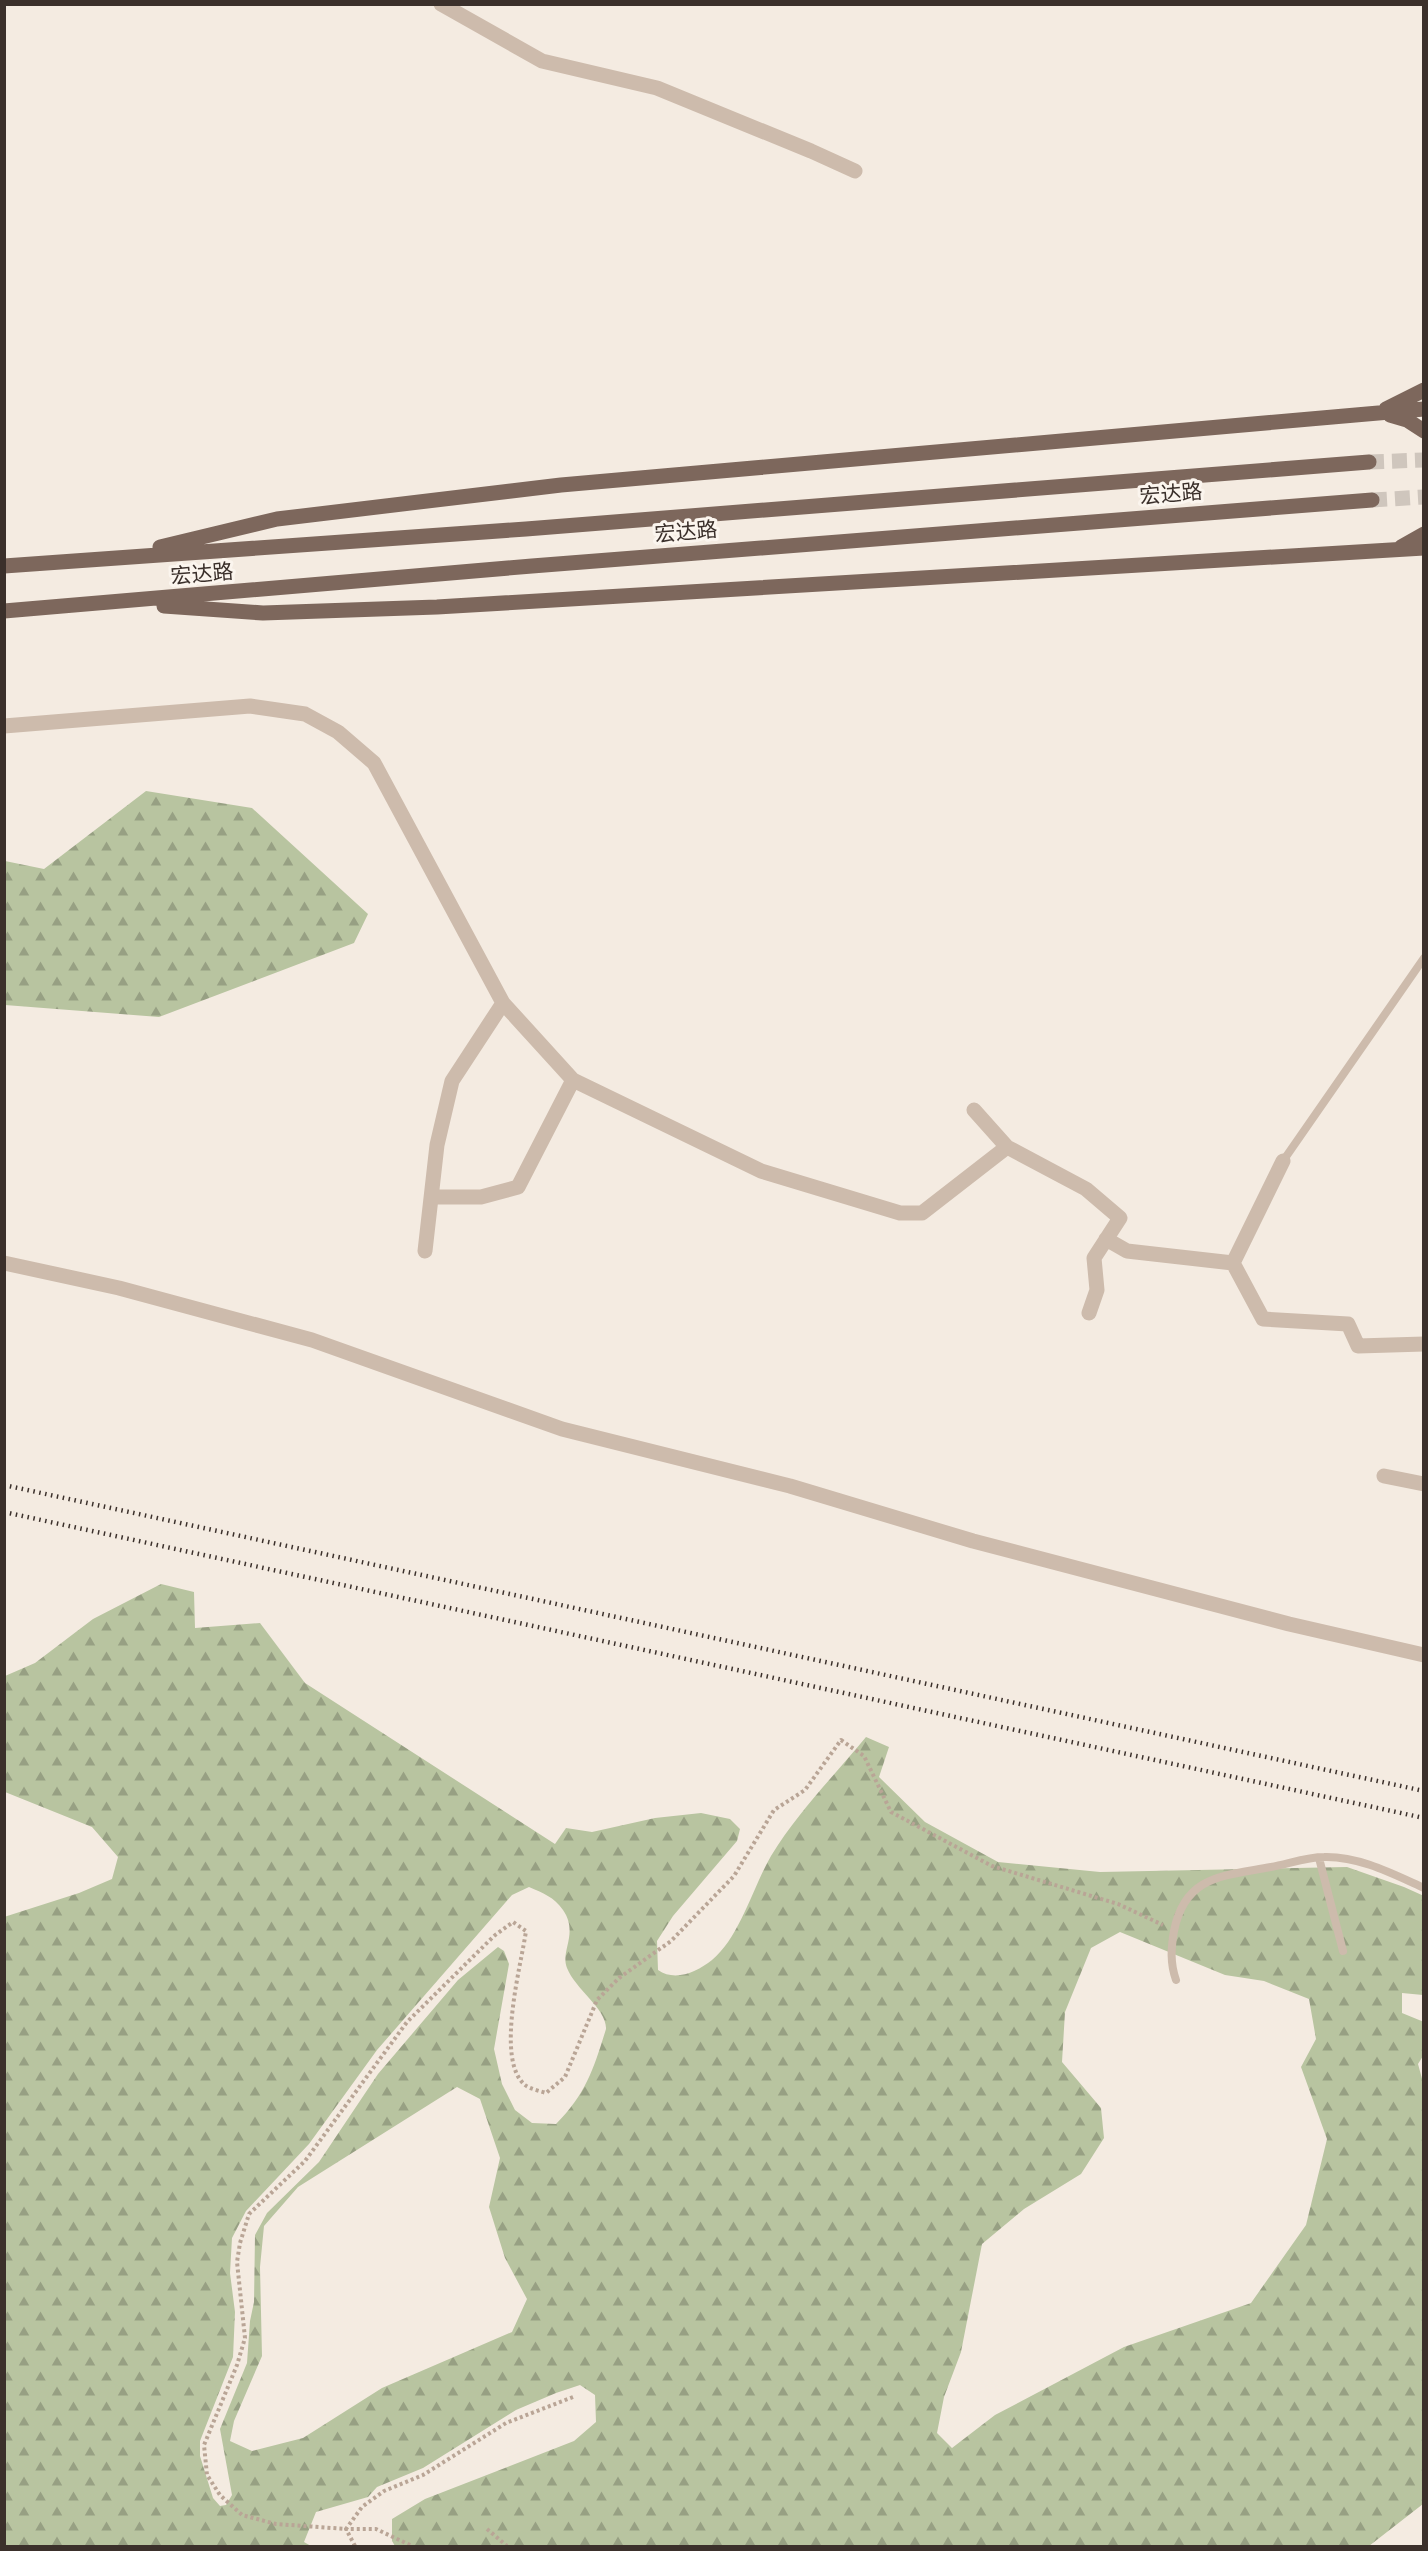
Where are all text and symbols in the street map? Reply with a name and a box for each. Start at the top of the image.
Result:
street label: 宏达路 [1138,478,1204,510]
street label: 宏达路 [653,516,719,548]
street label: 宏达路 [169,558,235,590]

